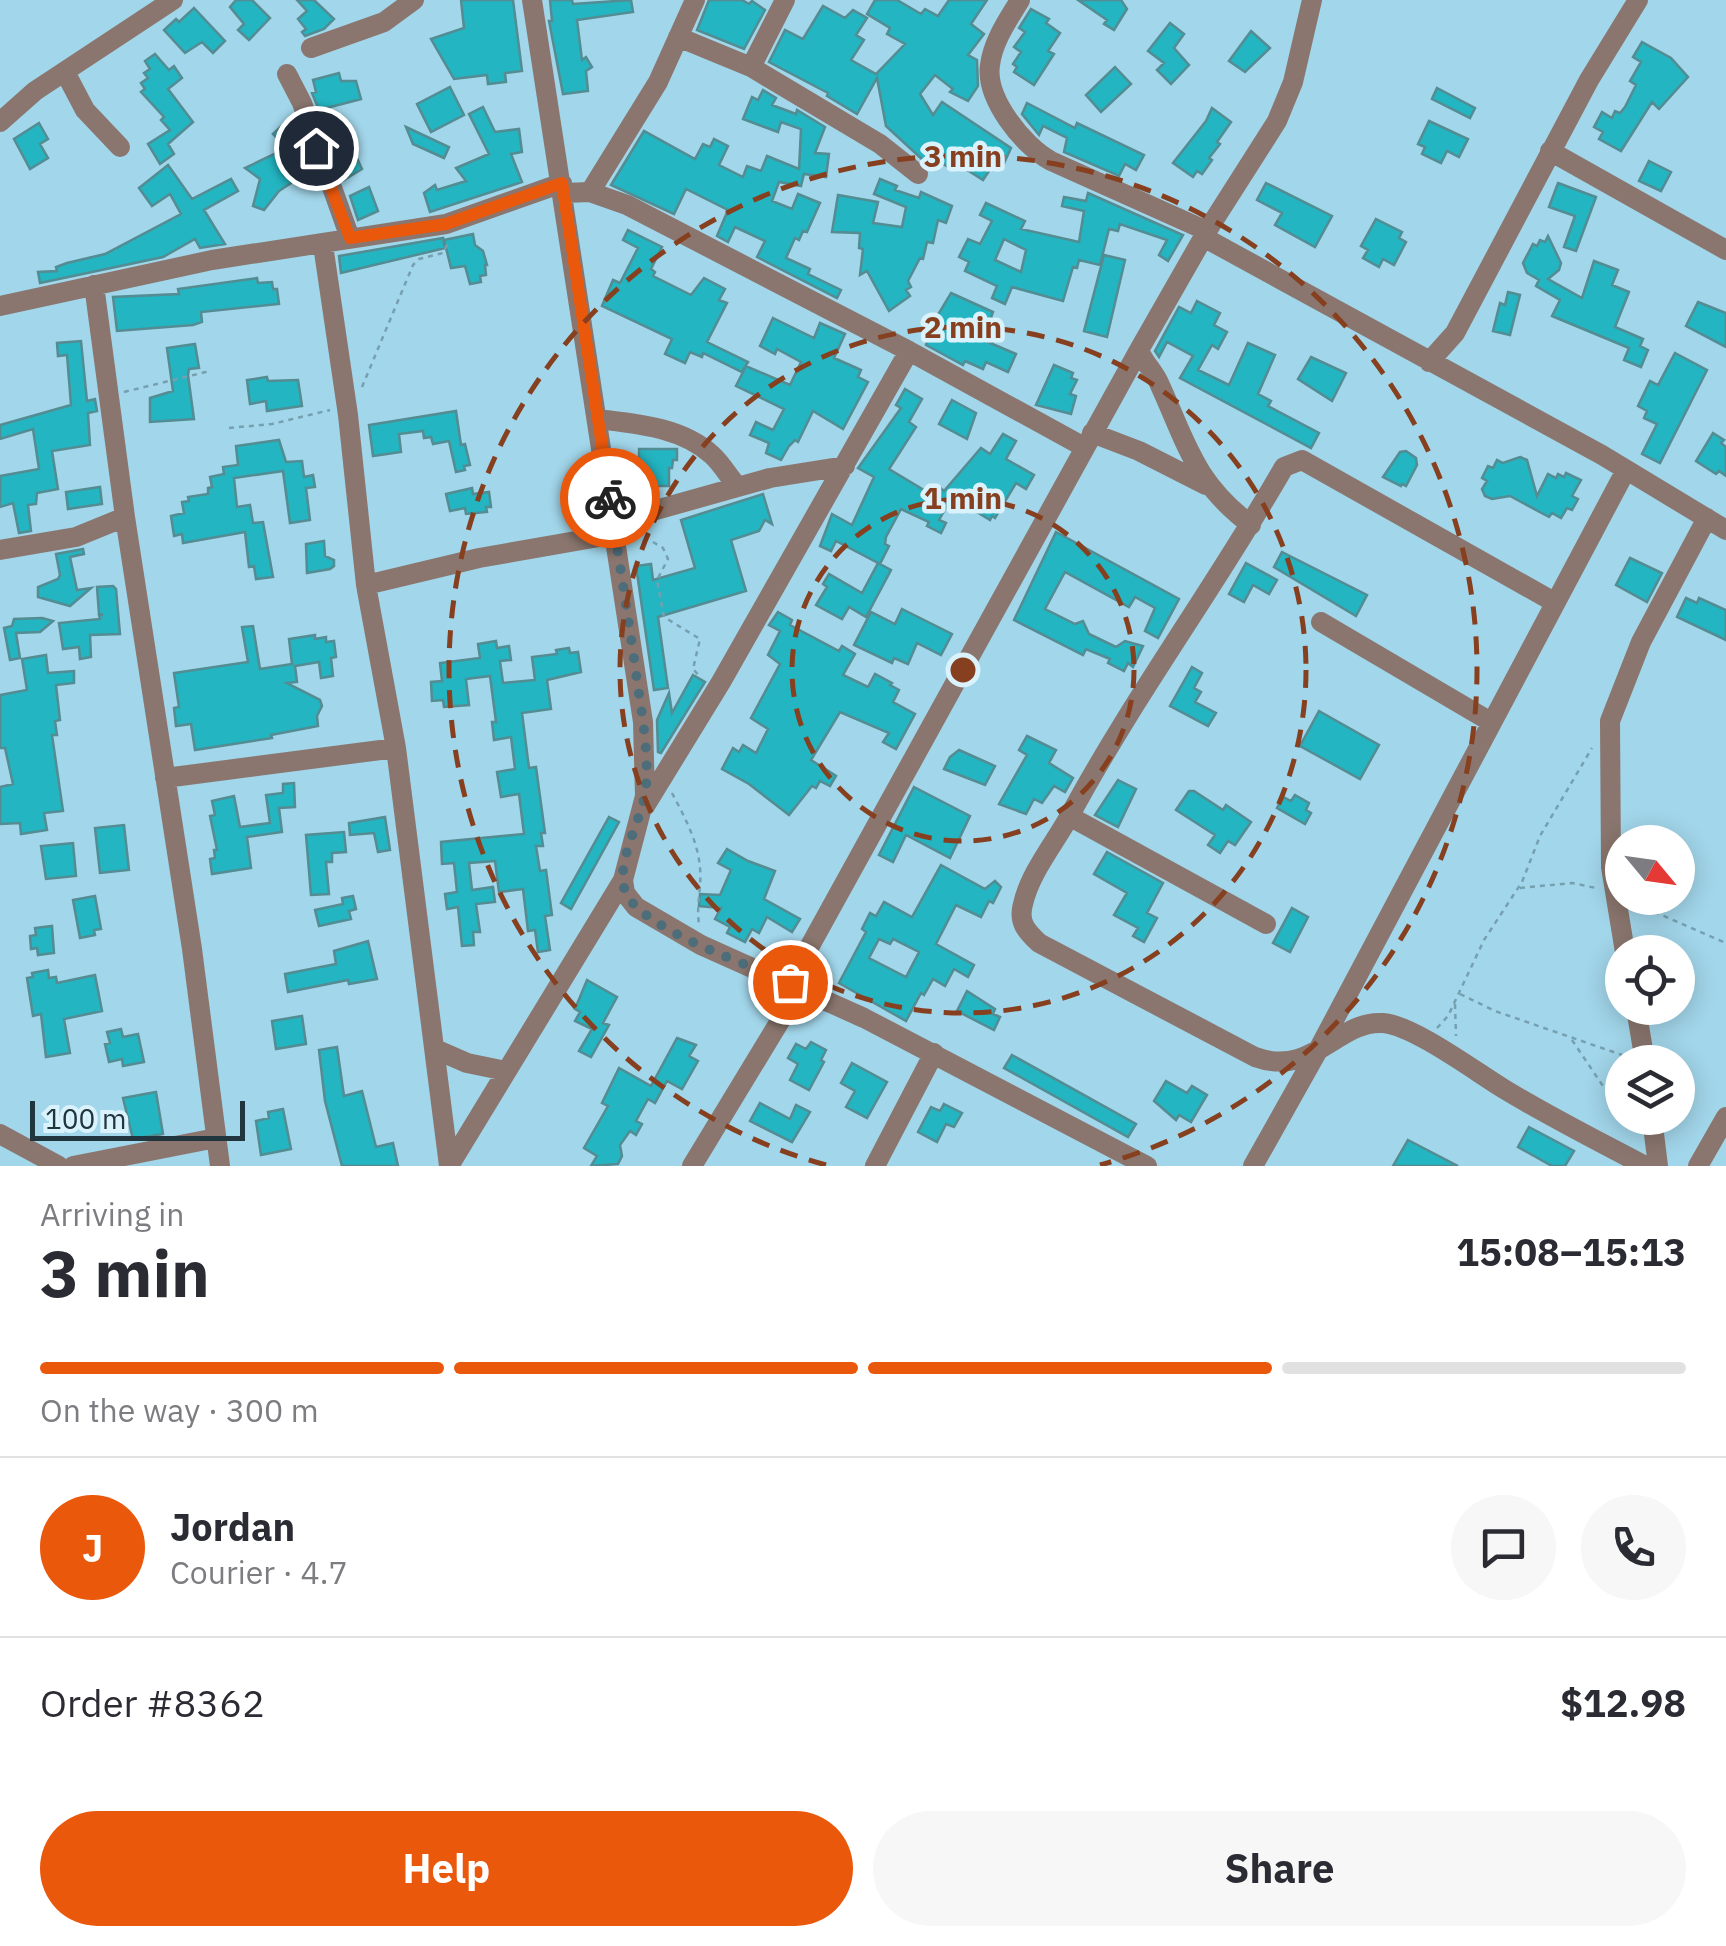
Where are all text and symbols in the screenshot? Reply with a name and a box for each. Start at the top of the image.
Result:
pin [274,106,359,191]
icon: home [289,121,344,176]
text: 3 min [924,136,1002,175]
text: 2 min [924,307,1002,346]
courier [560,448,660,548]
icon: bike [583,471,638,526]
text: 1 min [924,478,1002,517]
centre of rings [945,652,981,688]
north arrow [1605,825,1695,915]
map controls [1605,825,1695,1135]
button: locate [1605,935,1695,1025]
pin [748,940,833,1025]
icon: bag [763,955,818,1010]
button: layers [1605,1045,1695,1135]
scale bar [30,1096,245,1140]
text: 100 m [45,1100,126,1137]
text: Arriving in [40,1193,185,1235]
text: 15:08–15:13 [1456,1227,1686,1276]
text: 3 min [40,1230,210,1315]
text: On the way · 300 m [40,1389,319,1431]
button: chat [1451,1495,1556,1600]
button: phone [1581,1495,1686,1600]
text: Jordan [170,1502,295,1551]
text: J [82,1523,103,1572]
text: Courier · 4.7 [170,1551,348,1593]
text: Order #8362 [40,1678,265,1727]
text: $12.98 [1560,1678,1686,1727]
button: Help [40,1811,853,1926]
button: Share [873,1811,1686,1926]

